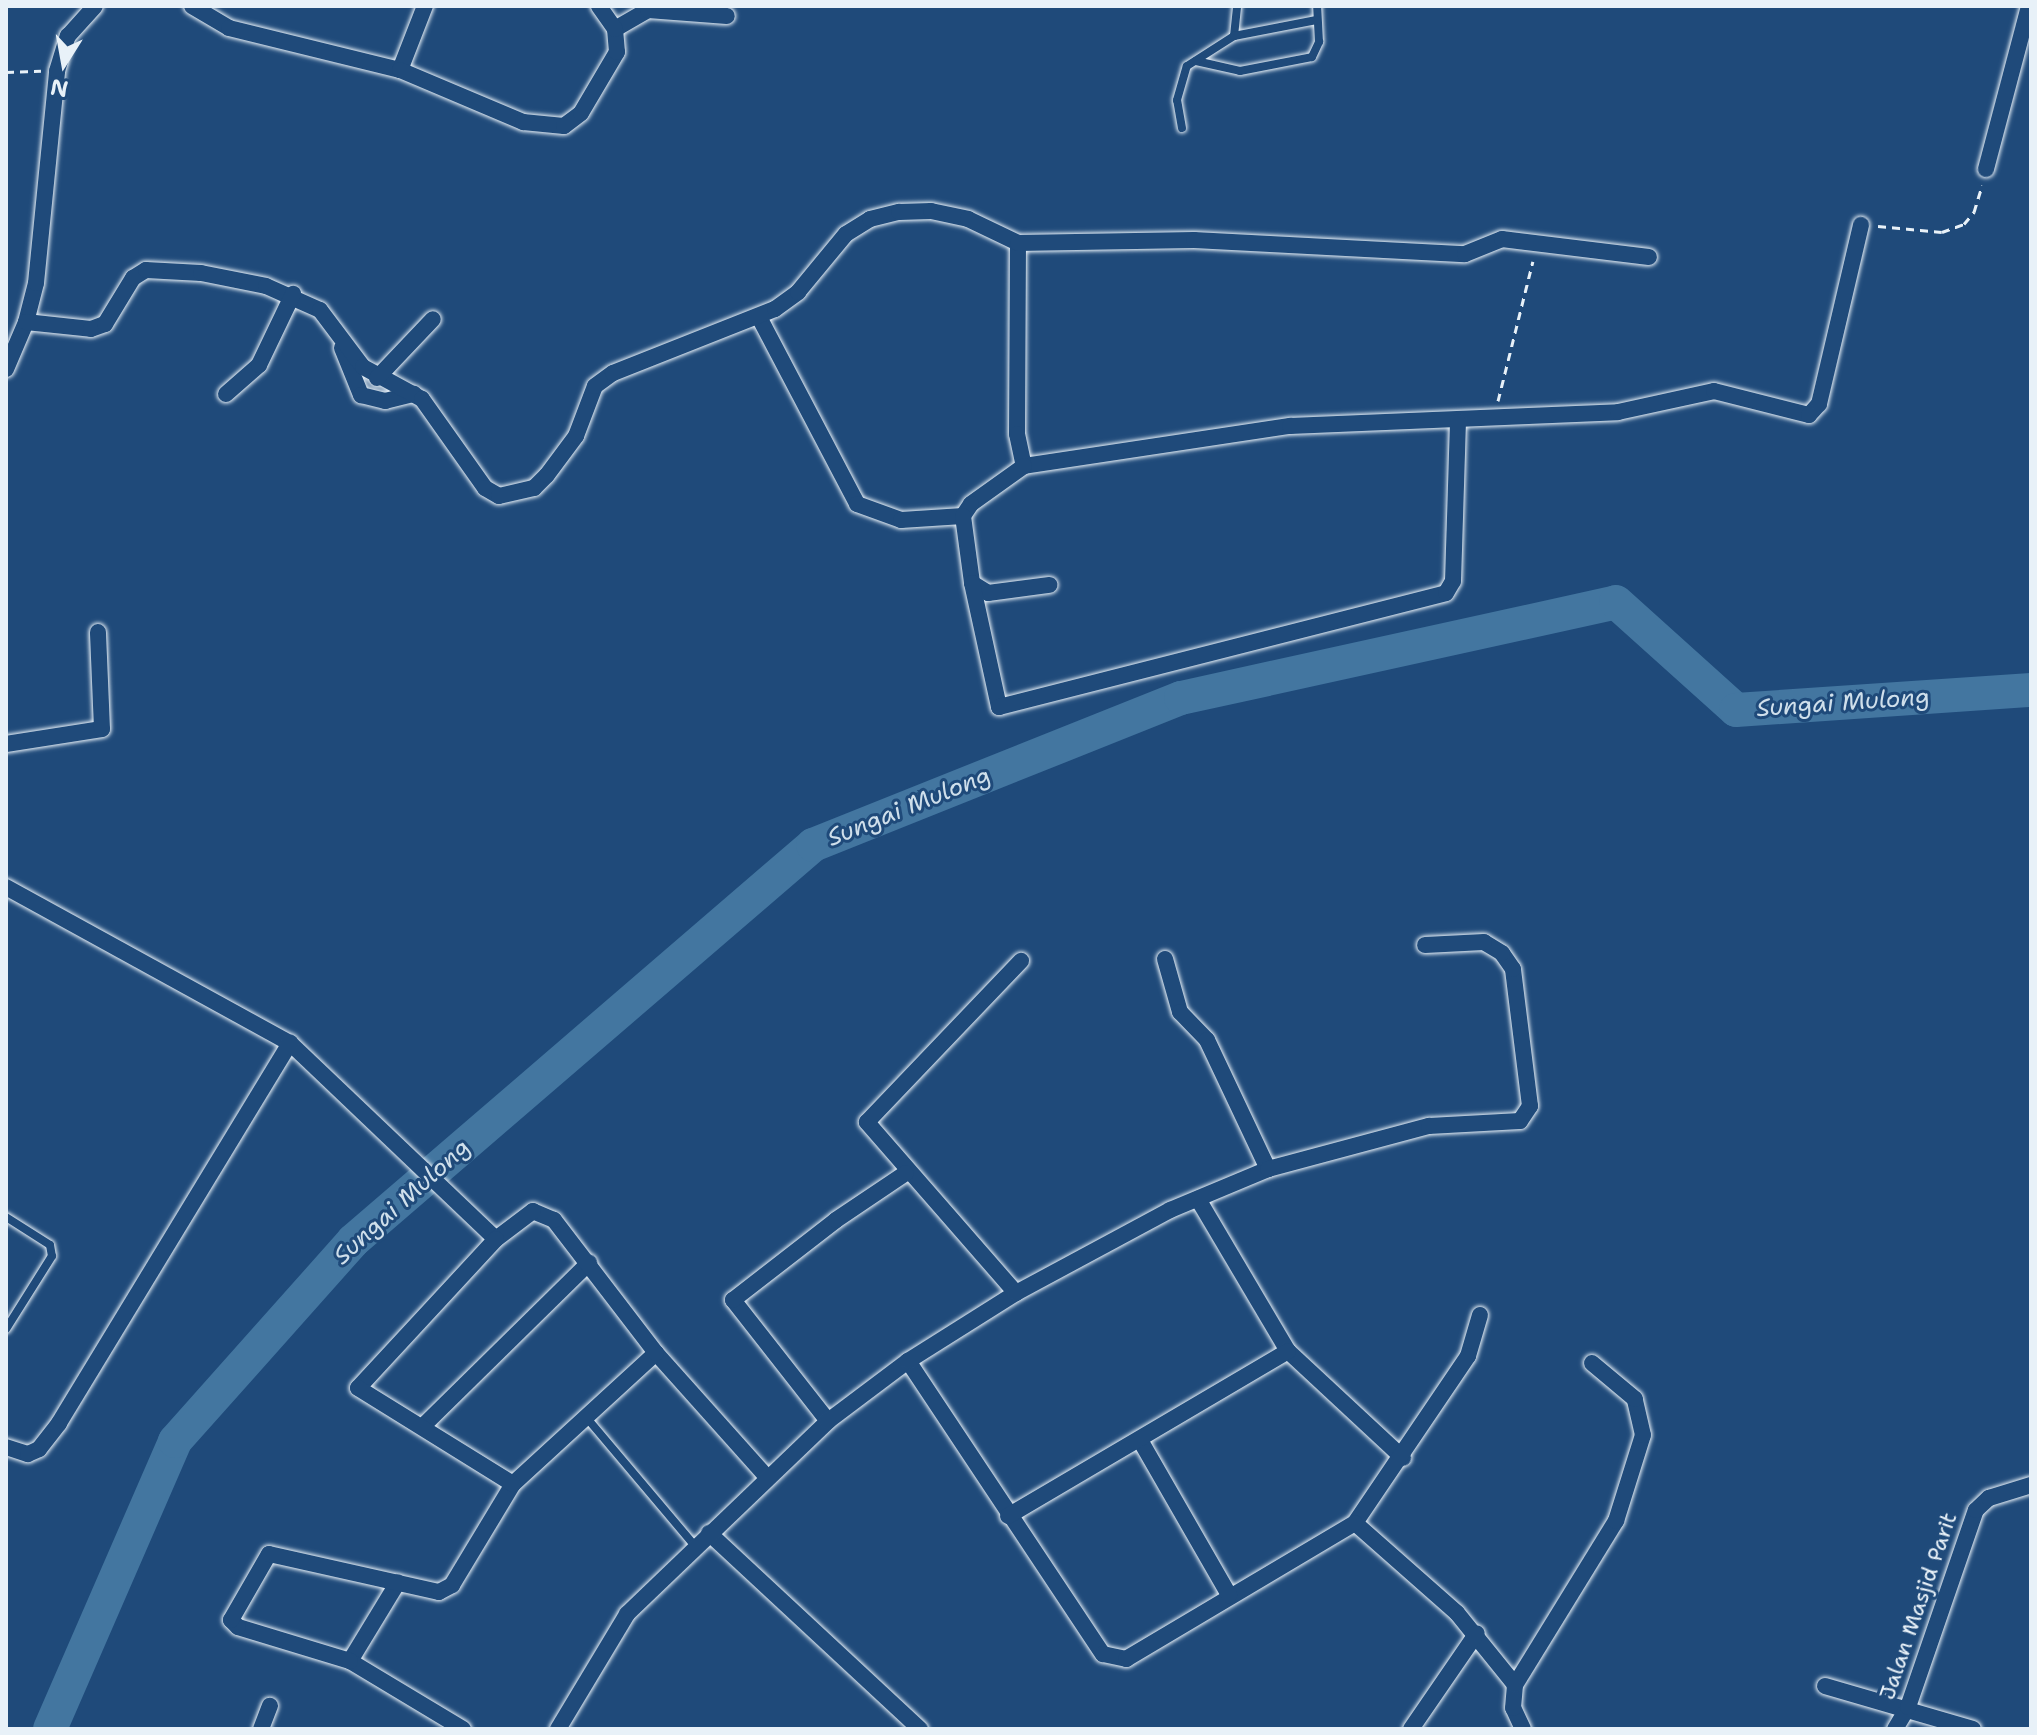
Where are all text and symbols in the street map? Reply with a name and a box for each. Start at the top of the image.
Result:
north arrow [24,24,104,104]
text: N [48,72,71,104]
water label: Sungai Mulong [1755,683,1931,723]
water label: Sungai Mulong [823,761,995,853]
water label: Sungai Mulong [328,1133,476,1271]
street label: Jalan Masjid Parit [1874,1509,1962,1703]

